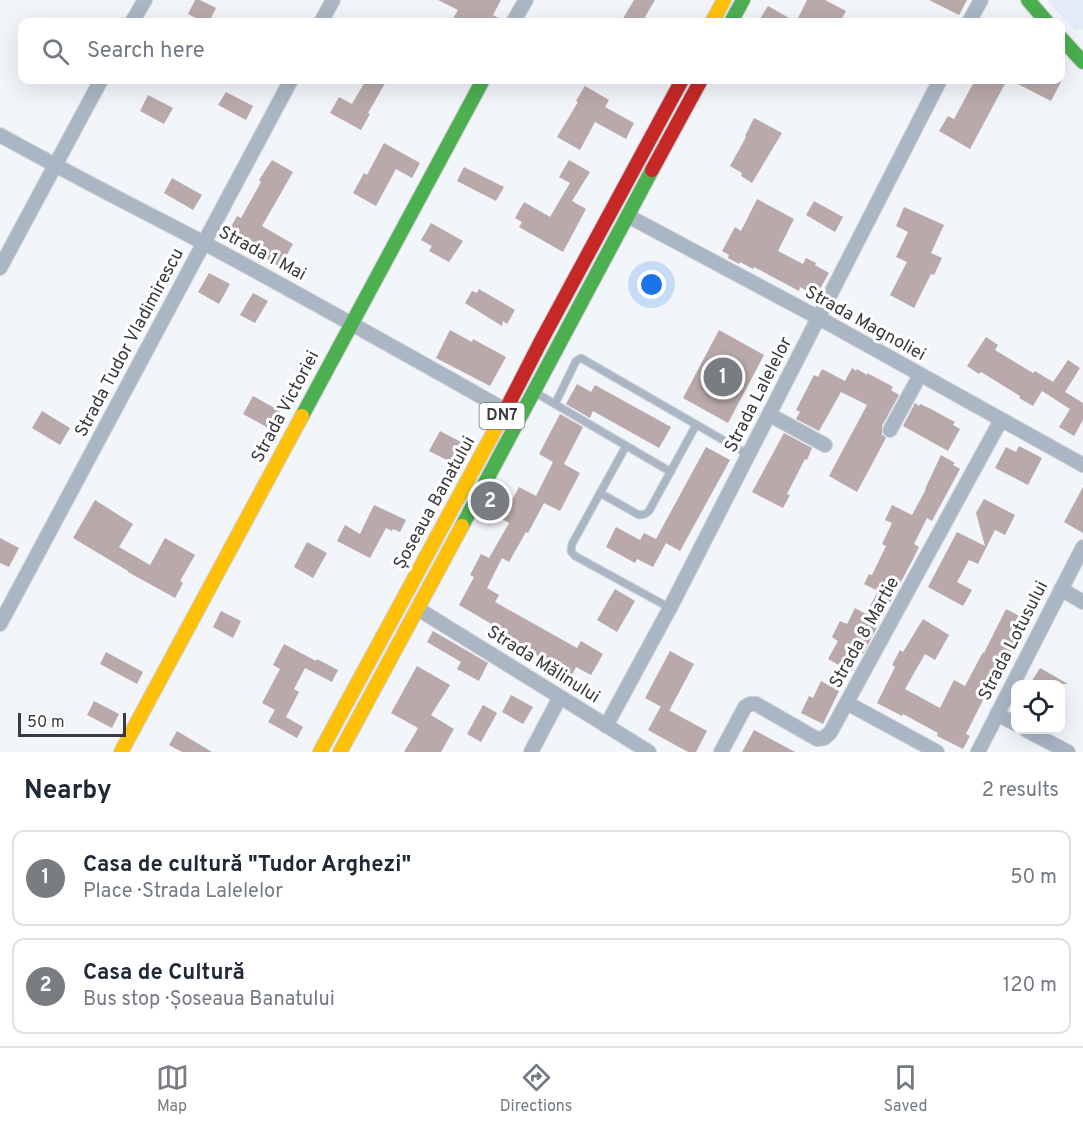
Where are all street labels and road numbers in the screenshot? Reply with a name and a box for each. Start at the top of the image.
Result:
street label: Strada 1 Mai [214,221,310,287]
street label: Strada Tudor Vladimirescu [70,245,190,441]
street label: Strada Magnoliei [800,281,930,367]
street label: Strada Lalelelor [720,333,798,457]
street label: Strada Victoriei [247,347,325,467]
road number: DN7 [480,403,524,429]
street label: Șoseaua Banatului [389,432,481,574]
street label: Strada 8 Martie [825,573,905,693]
street label: Strada Lotusului [974,577,1054,705]
street label: Strada Mălinului [482,621,604,709]

